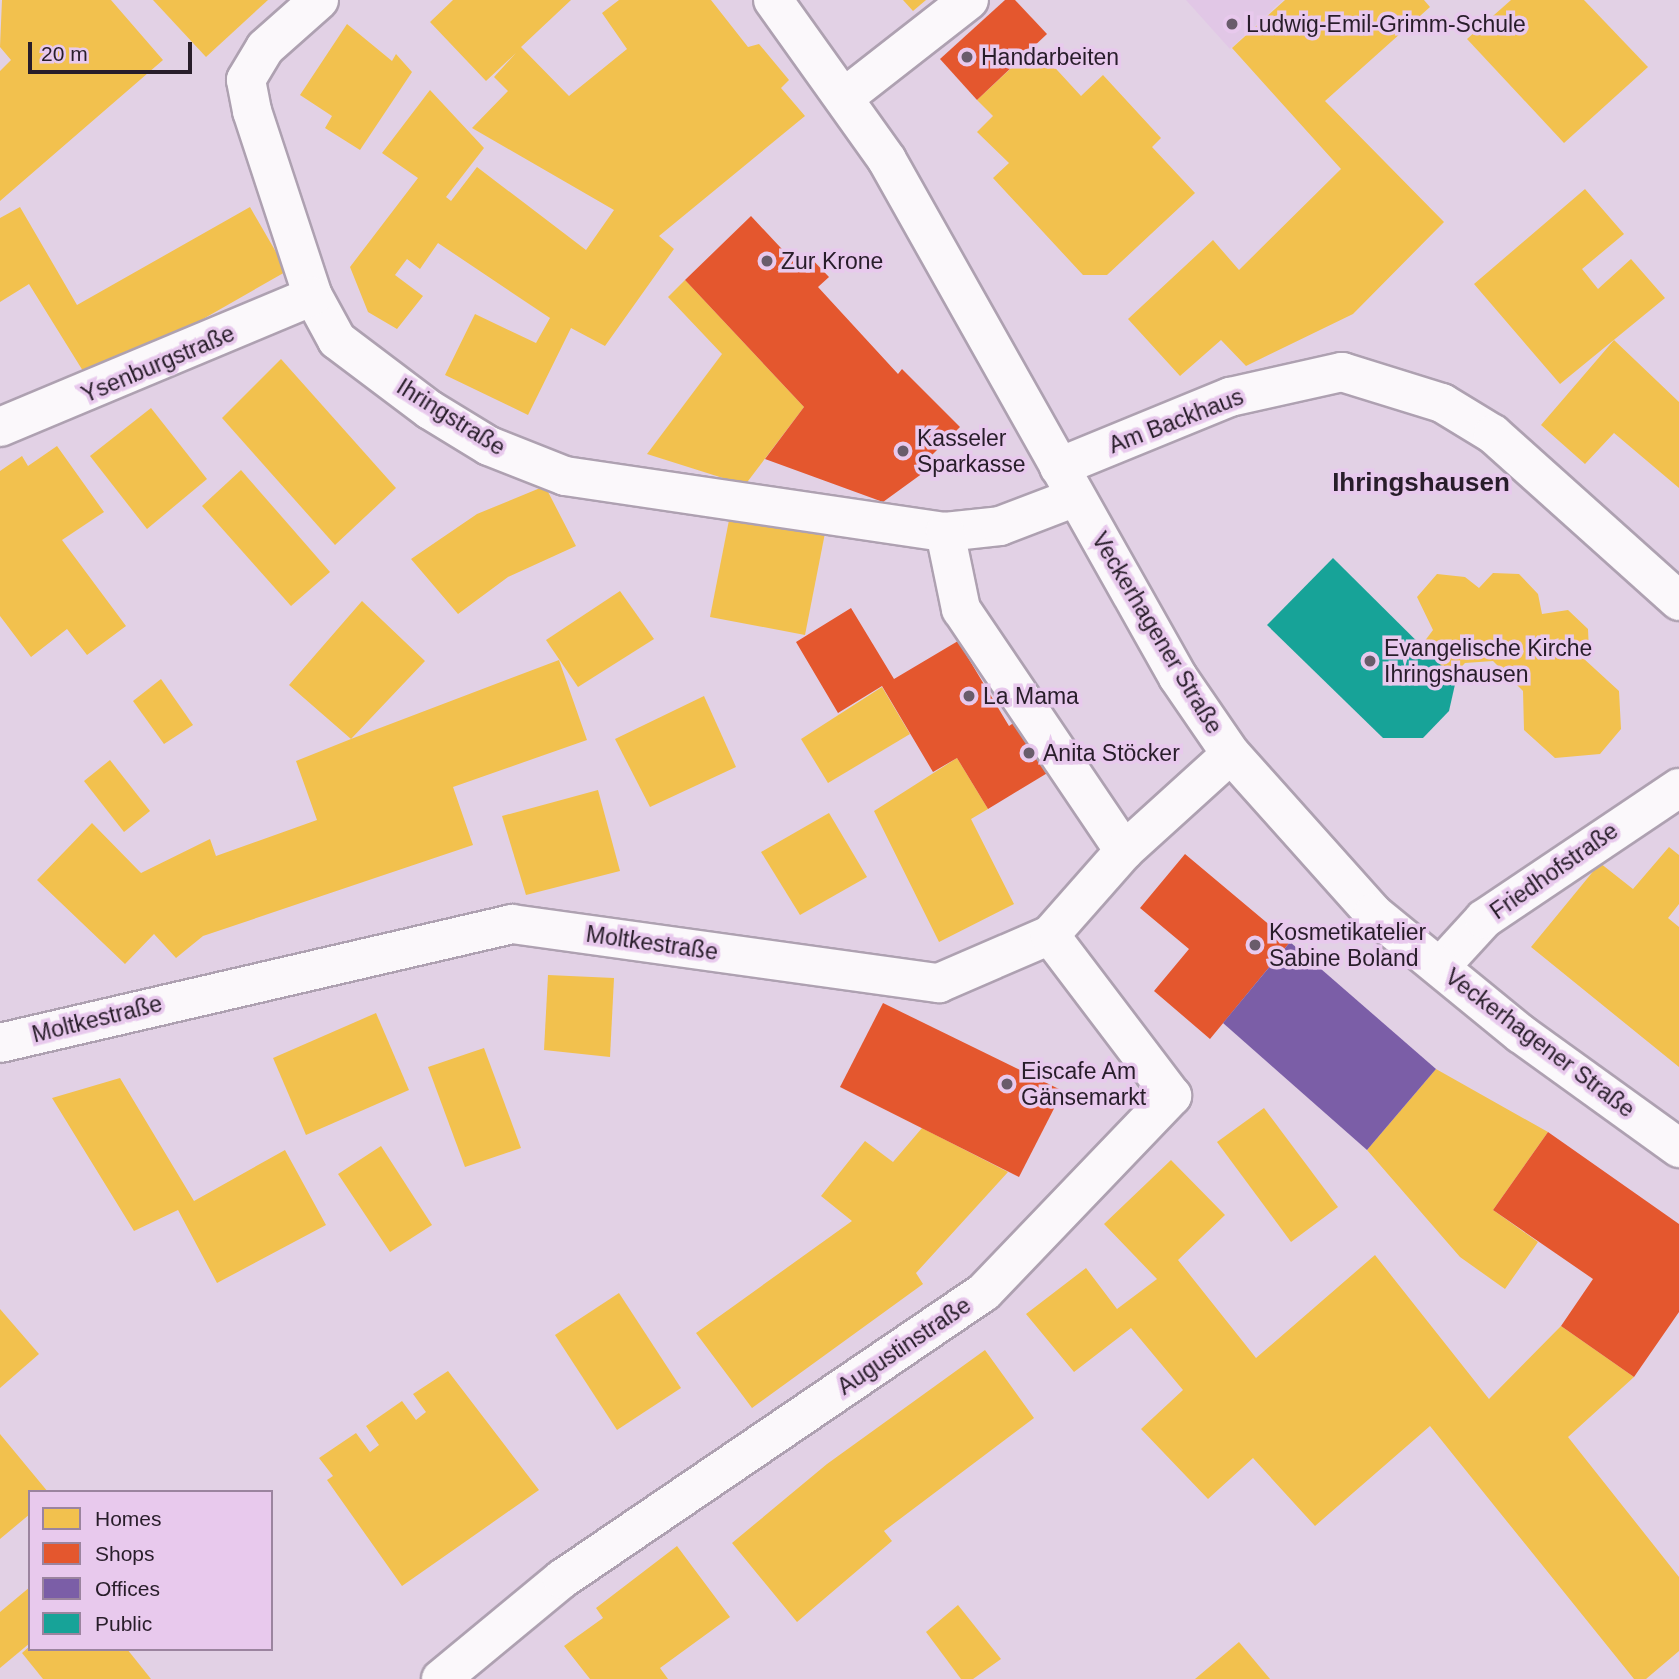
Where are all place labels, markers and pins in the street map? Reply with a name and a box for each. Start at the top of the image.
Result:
place label: Ludwig-Emil-Grimm-Schule [1246,10,1526,38]
marker: Ludwig-Emil-Grimm-Schule [1224,16,1240,32]
place label: Handarbeiten [981,43,1119,71]
marker: Handarbeiten [959,49,975,65]
place label: Zur Krone [781,247,883,275]
marker: Zur Krone [759,253,775,269]
place label: Kasseler Sparkasse [917,424,1026,478]
marker: Kasseler Sparkasse [895,443,911,459]
place label: Evangelische Kirche Ihringshausen [1384,634,1592,688]
marker: Evangelische Kirche Ihringshausen [1362,653,1378,669]
place label: La Mama [983,682,1079,710]
marker: La Mama [961,688,977,704]
place label: Anita Stöcker [1043,739,1180,767]
marker: Anita Stöcker [1021,745,1037,761]
place label: Kosmetikatelier Sabine Boland [1269,918,1426,972]
marker: Kosmetikatelier Sabine Boland [1247,937,1263,953]
place label: Eiscafe Am Gänsemarkt [1021,1057,1146,1111]
marker: Eiscafe Am Gänsemarkt [999,1076,1015,1092]

